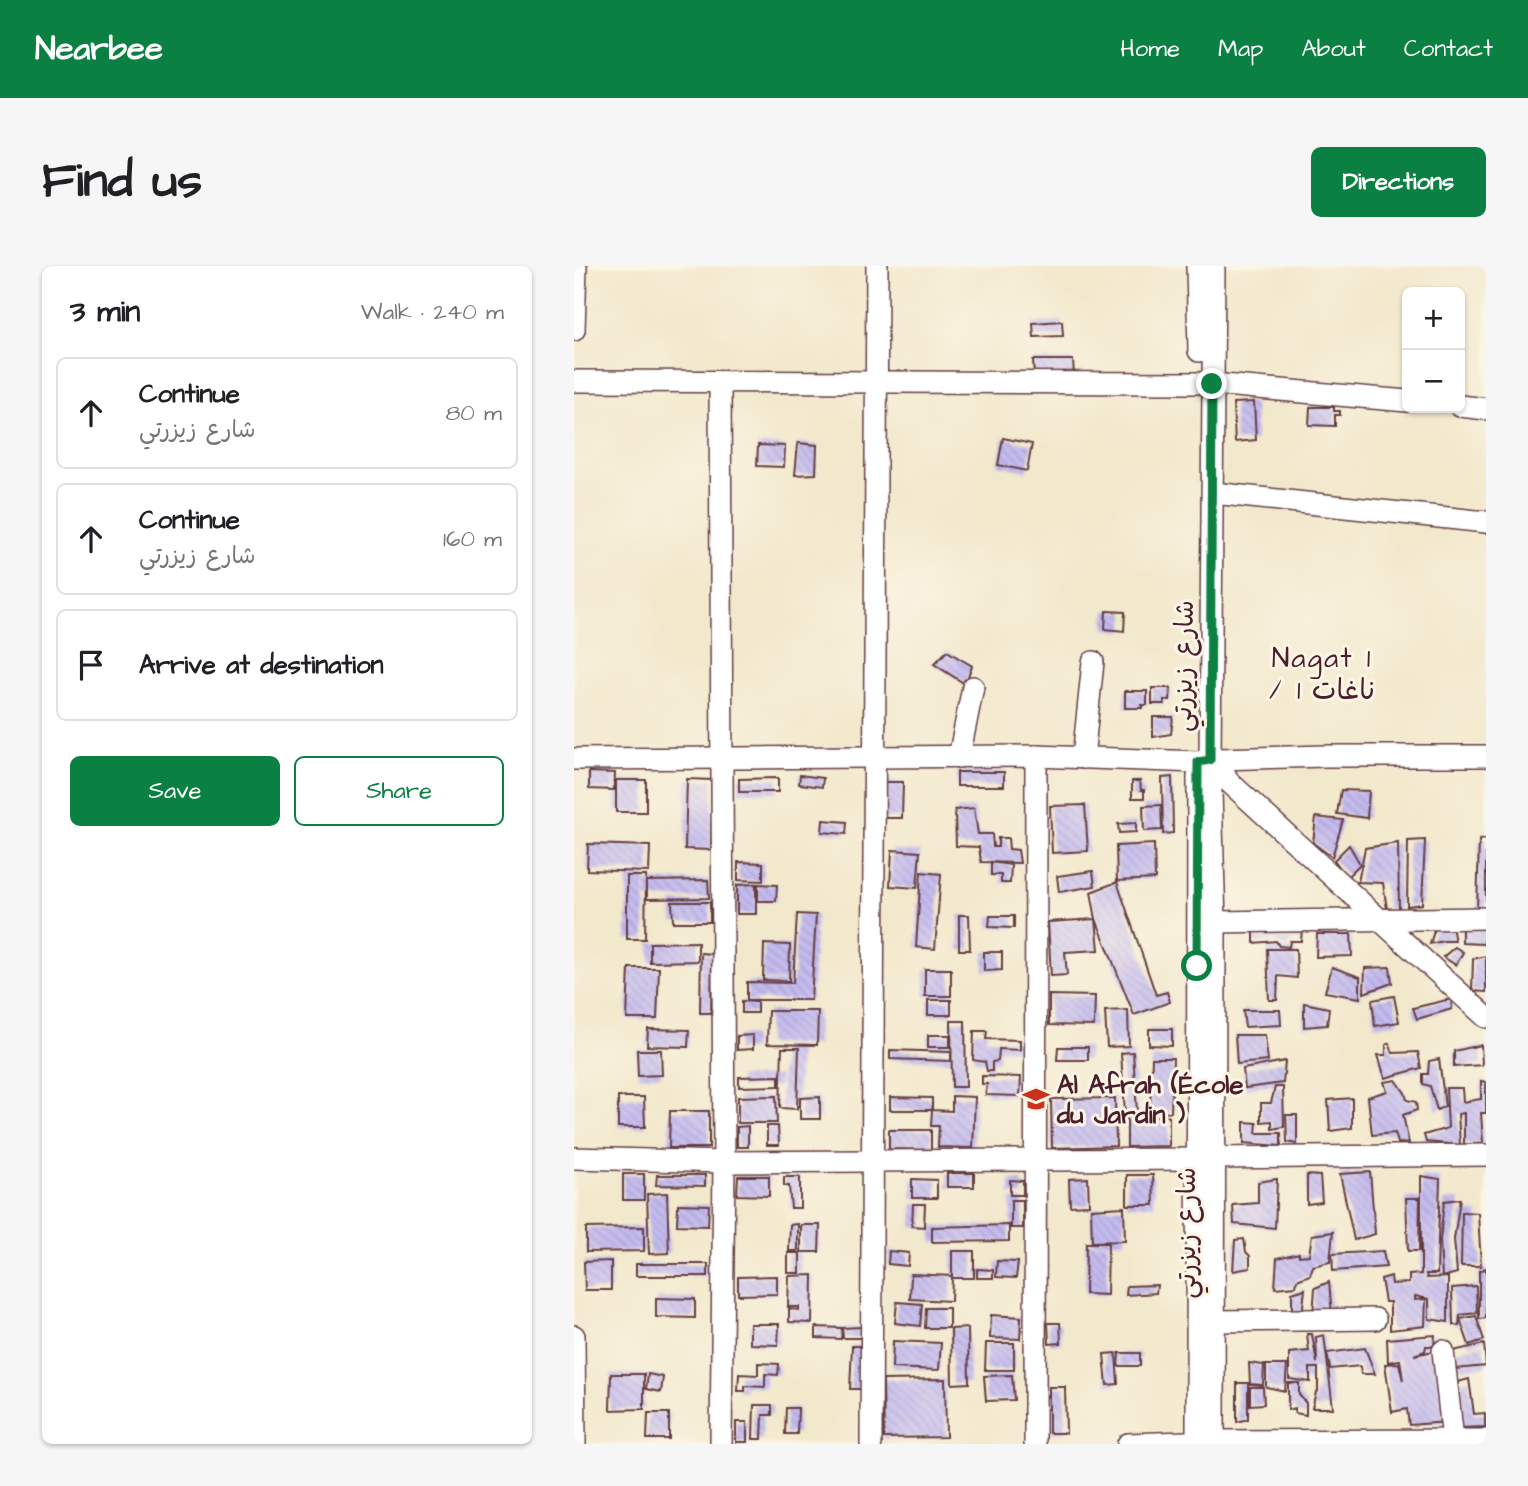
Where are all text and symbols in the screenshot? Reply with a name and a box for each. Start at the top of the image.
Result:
text: Nearbee [35,26,163,72]
text: Home [1120,32,1180,66]
text: Map [1218,32,1263,66]
text: About [1301,32,1366,66]
text: Contact [1404,32,1493,66]
button: Directions [1311,147,1486,217]
text: Find us [42,148,202,216]
map controls [1402,287,1465,413]
button: + [1402,287,1465,350]
text: 3 min [70,291,140,333]
text: Walk · 240 m [361,296,504,328]
button: − [1402,350,1465,413]
route end [1196,368,1227,399]
text: Continue [139,376,240,412]
icon: ahead [72,394,110,432]
text: 80 m [445,397,502,429]
text: شارع زيزرتي [139,414,255,446]
text: Continue [139,502,240,538]
icon: ahead [72,520,110,558]
text: 160 m [443,523,502,555]
text: شارع زيزرتي [139,540,255,572]
street label: شارع زيزرتي [1165,600,1207,732]
district label: Nagat 1 / ناغات 1 [1269,639,1375,710]
icon: arrive [72,646,110,684]
text: Arrive at destination [139,647,384,683]
button: Save [70,756,280,826]
button: Share [294,756,504,826]
route start [1181,950,1212,981]
place label: Al Afrah (École du Jardin ) [1056,1067,1243,1133]
school or university icon: Al Afrah (École du Jardin ) [1021,1084,1051,1114]
street label: شارع زيزرتي [1169,1167,1209,1299]

